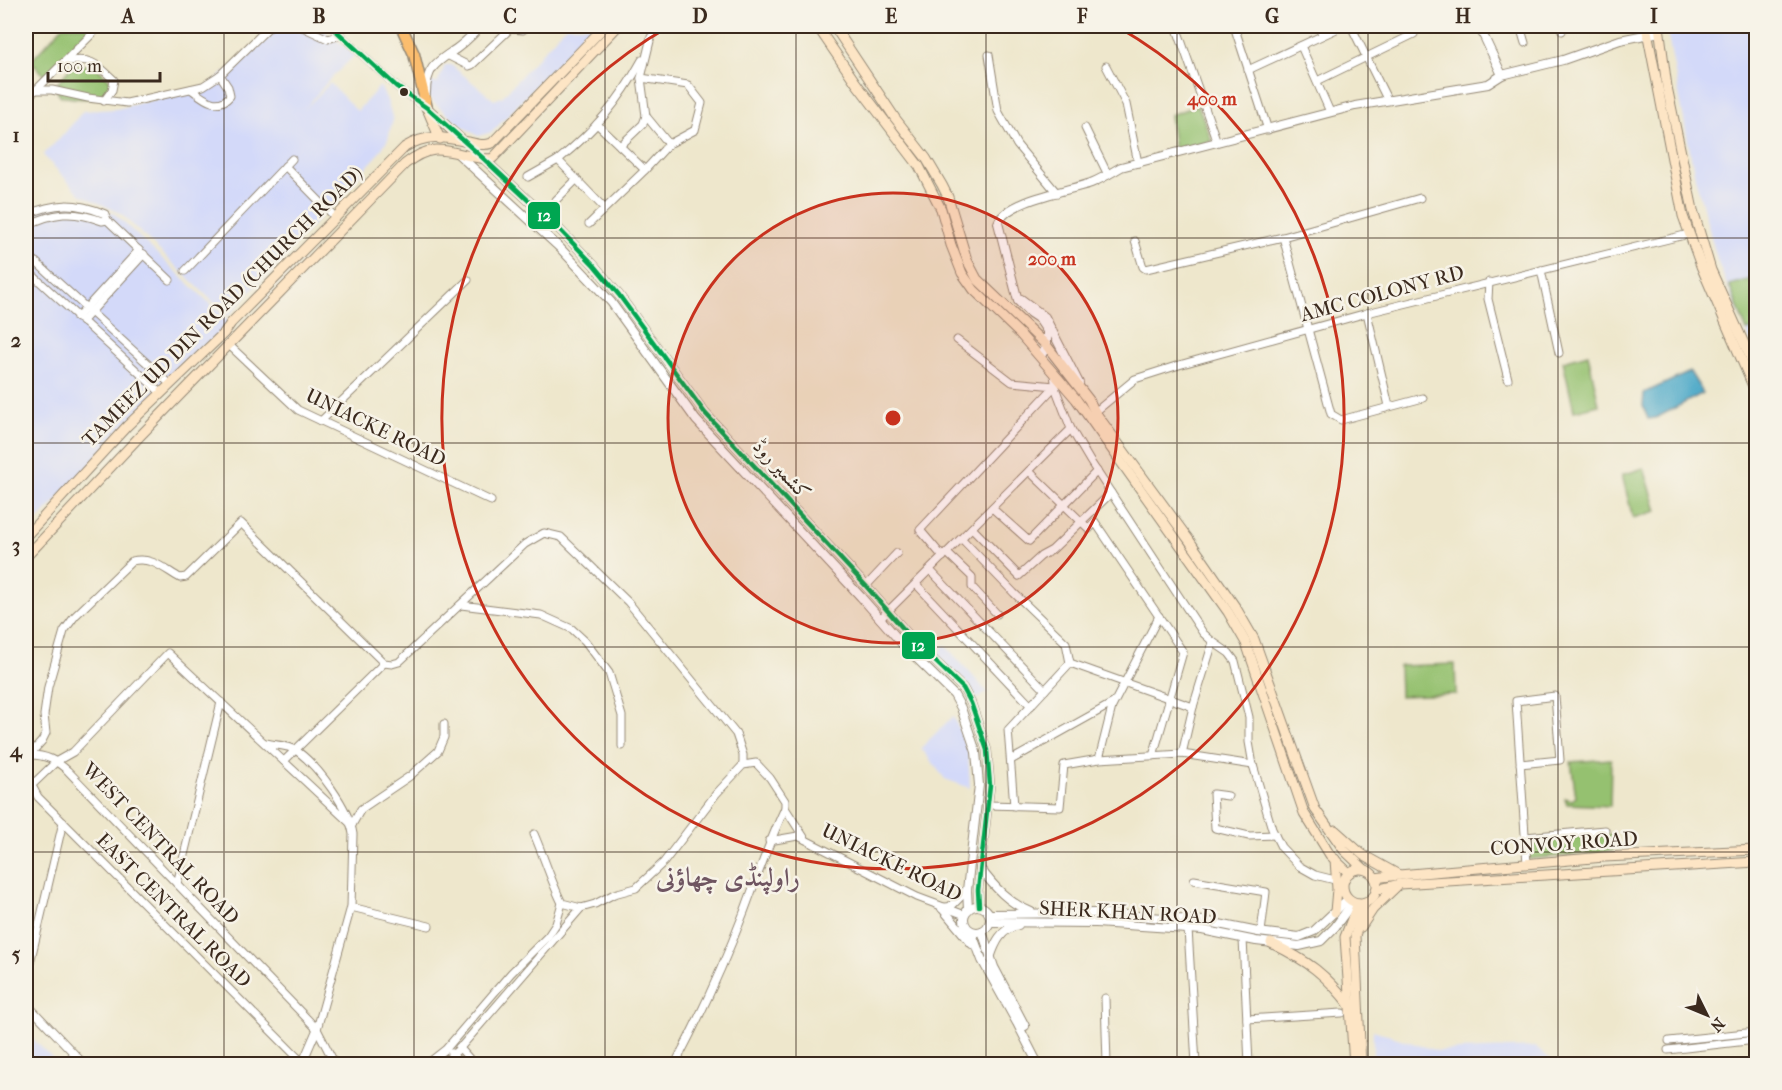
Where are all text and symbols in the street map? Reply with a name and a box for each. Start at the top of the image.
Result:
text: A [120,5,136,28]
text: B [312,5,326,28]
text: C [503,5,517,28]
text: D [692,5,708,28]
text: E [885,5,897,28]
text: F [1076,5,1088,28]
text: G [1265,5,1279,28]
text: H [1455,5,1471,28]
text: I [1650,5,1658,28]
scale bar [48,45,160,83]
text: 100 m [57,56,102,77]
unlabelled marker [398,86,410,98]
text: 400 m [1186,89,1238,110]
text: 1 [12,124,20,147]
street label: TAMEEZ UD DIN ROAD (CHURCH ROAD) [77,161,367,451]
line badge: 12 [527,201,561,230]
text: 12 [537,206,551,225]
text: 200 m [1028,249,1077,270]
street label: AMC COLONY RD [1297,261,1467,327]
text: 2 [11,329,21,352]
street label: UNIACKE ROAD [302,384,450,471]
centre of rings [883,408,903,428]
street label: کشمیر روڈ [748,434,815,504]
text: 3 [12,534,20,557]
line badge: 12 [901,631,936,660]
text: 12 [911,636,925,655]
text: 4 [9,739,23,763]
street label: WEST CENTRAL ROAD [77,757,244,929]
street label: UNIACKE ROAD [818,819,966,906]
street label: CONVOY ROAD [1490,827,1639,860]
street label: EAST CENTRAL ROAD [92,828,256,992]
district label: راولپنڈی چھاؤنی [655,862,800,895]
street label: SHER KHAN ROAD [1039,896,1217,929]
text: 5 [12,943,21,966]
north arrow [1677,985,1737,1045]
text: N [1706,1014,1729,1036]

